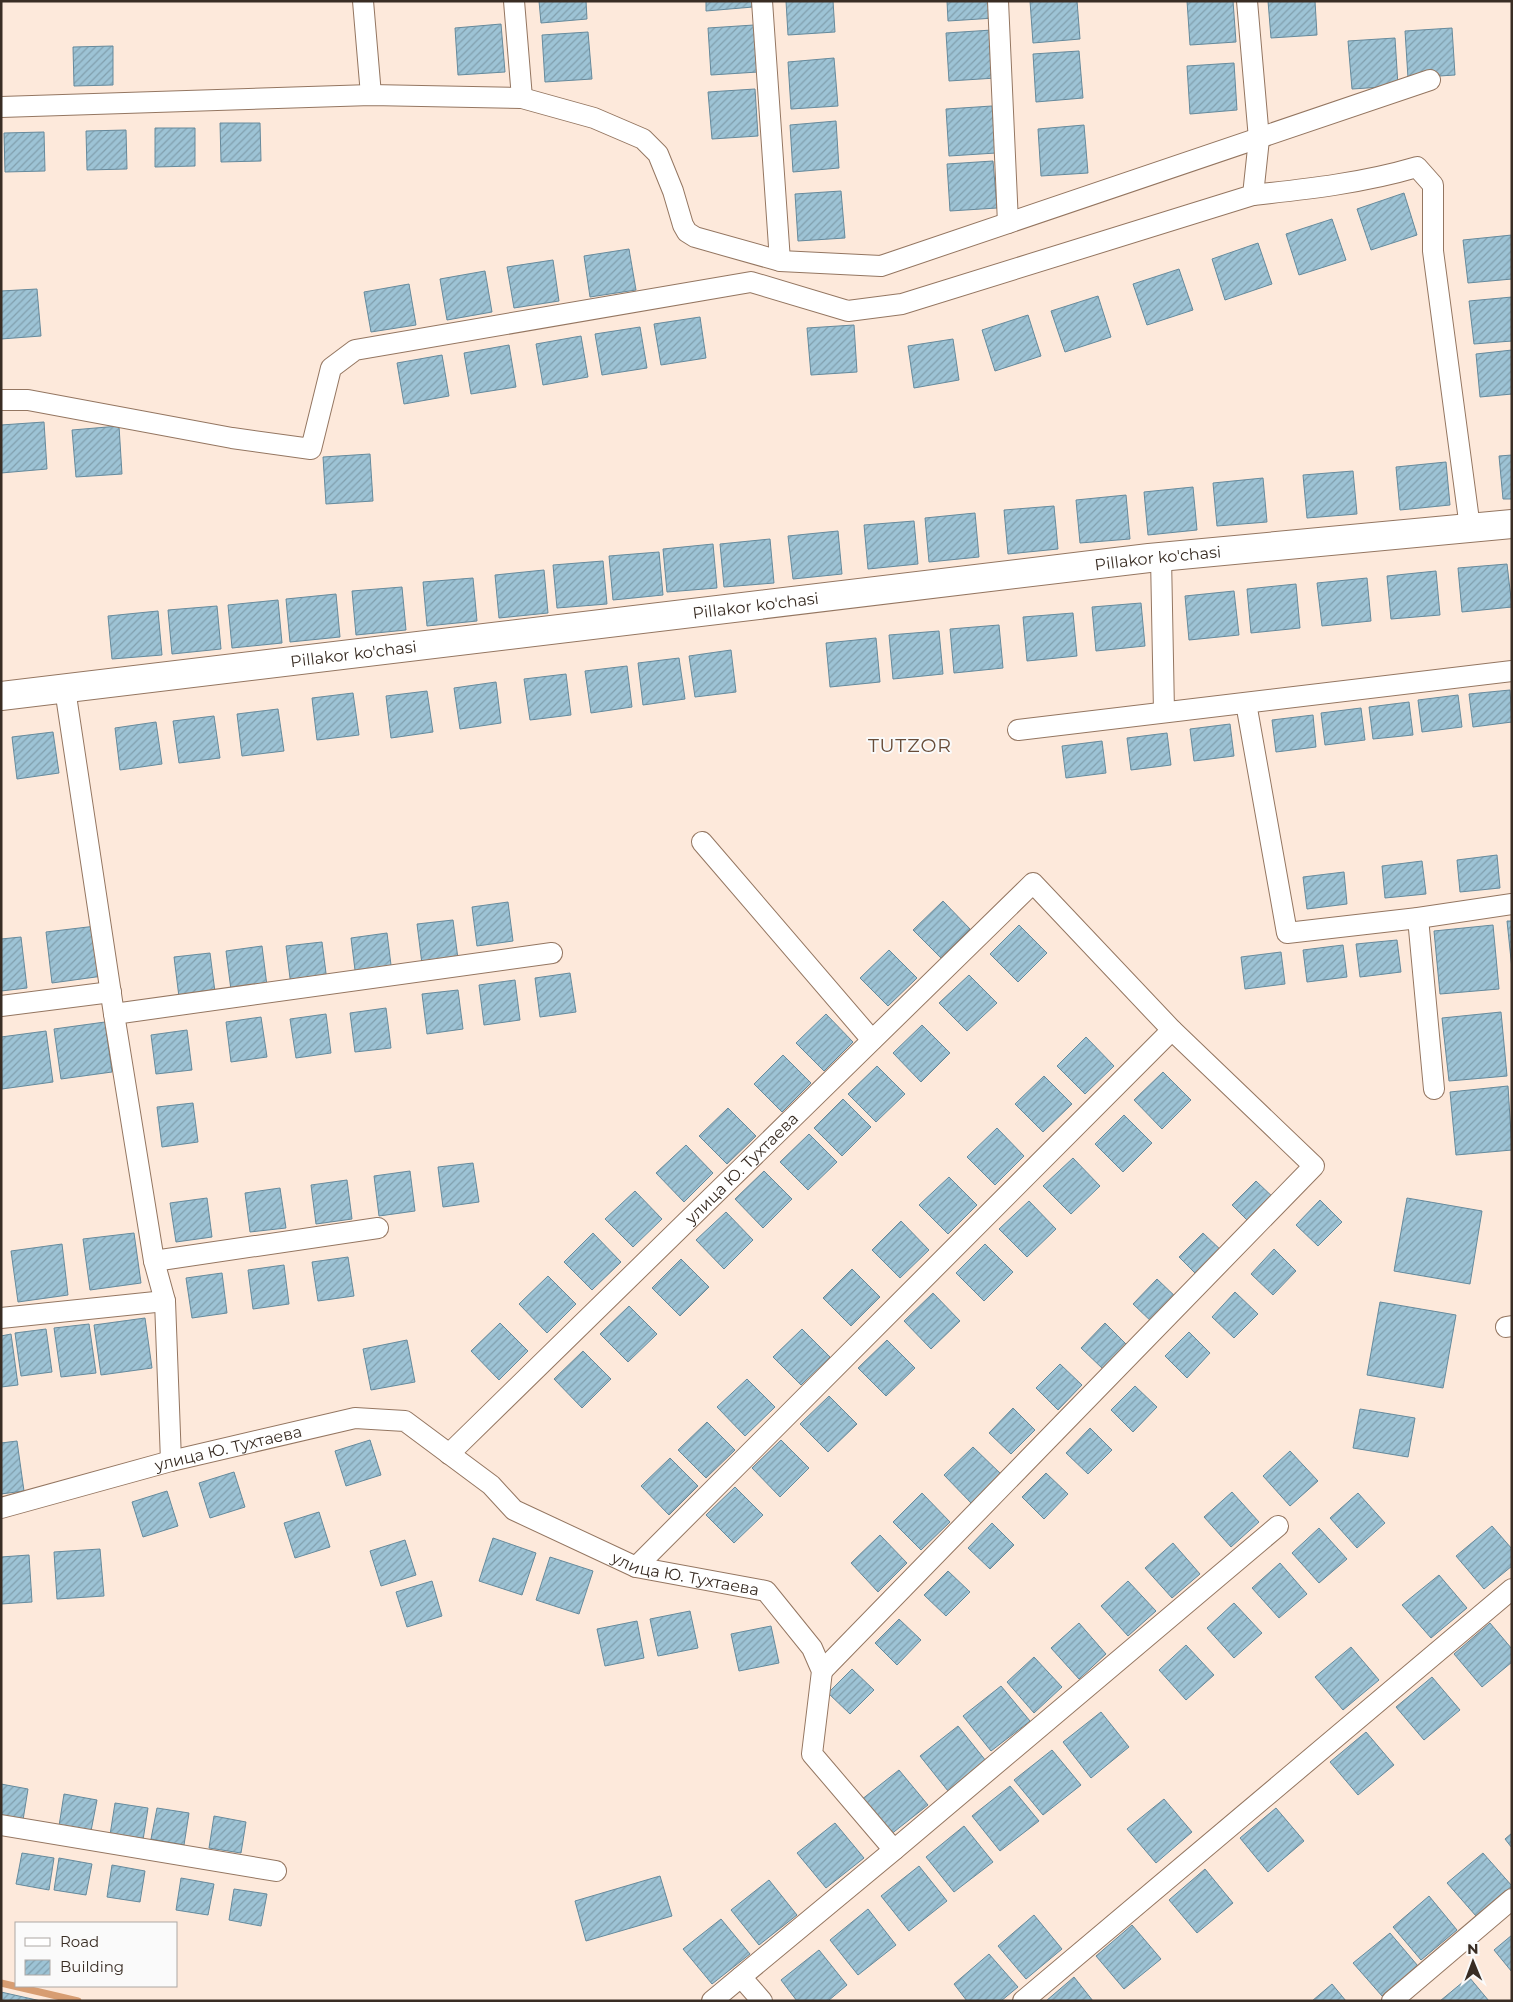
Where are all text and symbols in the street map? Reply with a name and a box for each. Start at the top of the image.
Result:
street label: Pillakor ko'chasi [1093,542,1222,574]
street label: Pillakor ko'chasi [691,588,820,622]
street label: Pillakor ko'chasi [289,637,418,671]
district label: TUTZOR [868,734,952,757]
street label: улица Ю. Тухтаева [680,1109,802,1228]
street label: улица Ю. Тухтаева [151,1421,304,1475]
street label: улица Ю. Тухтаева [608,1547,761,1599]
legend [15,1922,178,1987]
text: Road [60,1932,99,1951]
north arrow [1448,1937,1498,1987]
text: N [1467,1940,1479,1958]
text: Building [60,1957,124,1976]

